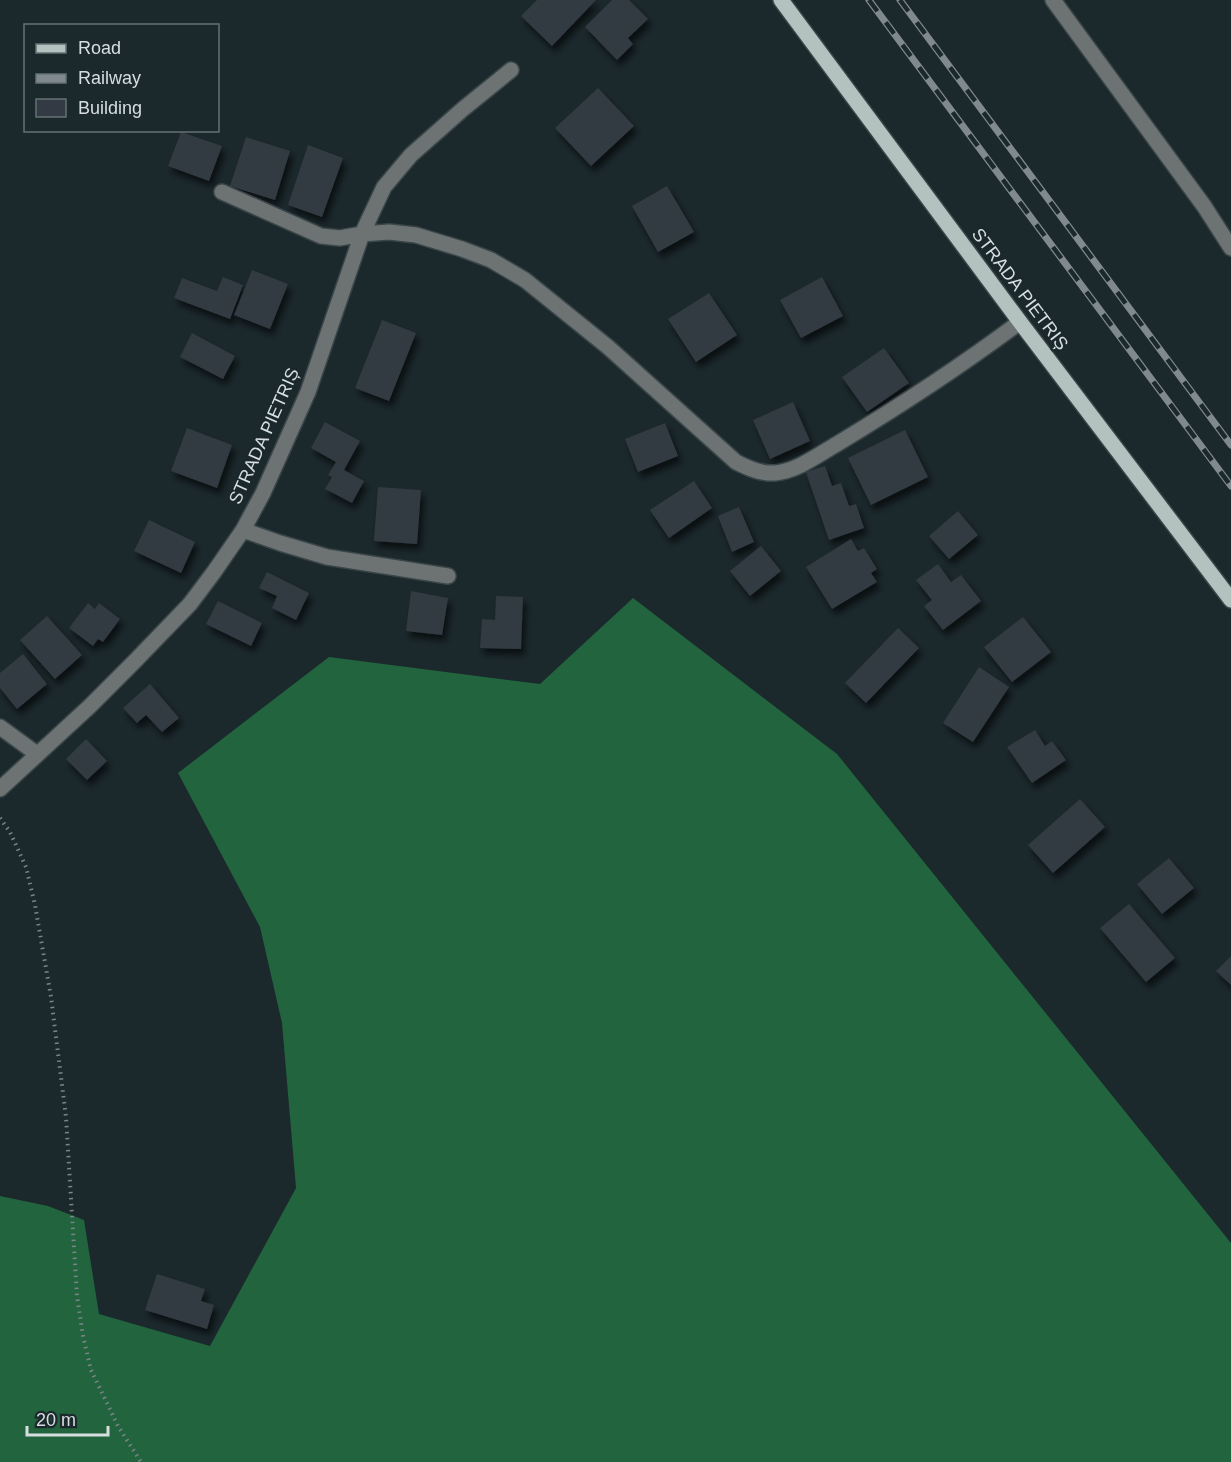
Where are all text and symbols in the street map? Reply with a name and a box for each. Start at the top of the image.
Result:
legend [24,24,219,132]
text: Road [78,38,121,58]
text: Railway [78,68,141,88]
text: Building [78,98,142,118]
street label: STRADA PIETRIȘ [968,224,1072,354]
street label: STRADA PIETRIȘ [225,365,303,507]
scale bar [27,1399,108,1437]
text: 20 m [36,1410,76,1430]

